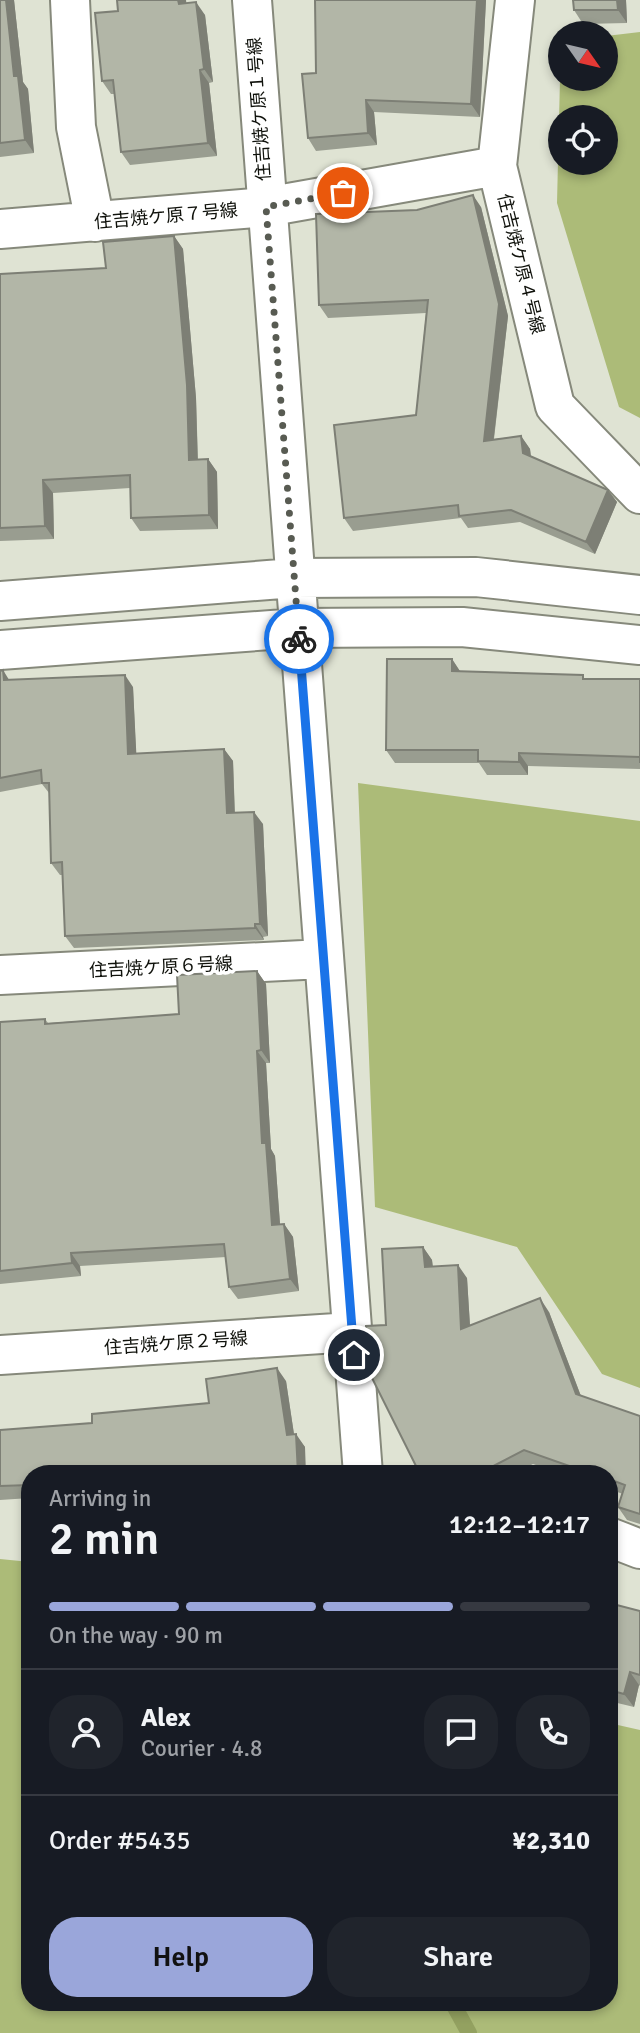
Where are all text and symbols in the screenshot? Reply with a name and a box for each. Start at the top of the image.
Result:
north arrow [548,21,618,91]
map controls [548,21,618,175]
street label: 住吉焼ケ原１号線 [243,36,275,182]
button: locate [548,105,618,175]
pin [313,163,373,223]
icon: bag [324,174,362,212]
street label: 住吉焼ケ原４号線 [493,191,549,337]
street label: 住吉焼ケ原７号線 [93,199,239,233]
courier [264,604,334,674]
icon: bike [280,620,318,658]
street label: 住吉焼ケ原６号線 [89,952,233,982]
pin [324,1325,384,1385]
street label: 住吉焼ケ原２号線 [103,1327,249,1359]
icon: home [335,1336,373,1374]
text: Arriving in [49,1484,151,1513]
text: 12:12–12:17 [449,1509,590,1541]
text: 2 min [49,1511,159,1567]
text: On the way · 90 m [49,1621,223,1650]
button: person [49,1695,123,1769]
button: chat [424,1695,498,1769]
button: phone [516,1695,590,1769]
text: Alex [141,1702,191,1734]
text: Courier · 4.8 [141,1734,262,1763]
text: Order #5435 [49,1825,190,1857]
text: ¥2,310 [512,1825,590,1857]
button: Help [49,1917,313,1997]
button: Share [327,1917,590,1997]

